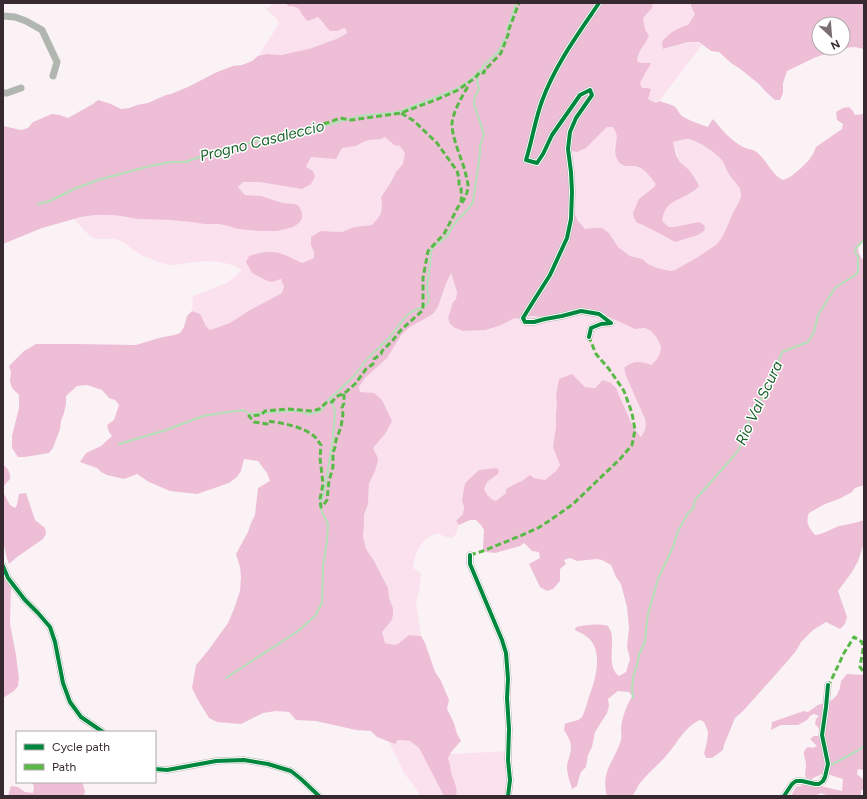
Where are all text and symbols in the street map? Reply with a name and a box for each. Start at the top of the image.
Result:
north arrow [811,16,851,56]
text: N [828,37,842,52]
water label: Progno Casaleccio [198,117,326,165]
water label: Rio Val Scura [732,358,786,448]
legend [16,731,156,783]
text: Cycle path [52,740,110,754]
text: Path [52,760,76,774]

